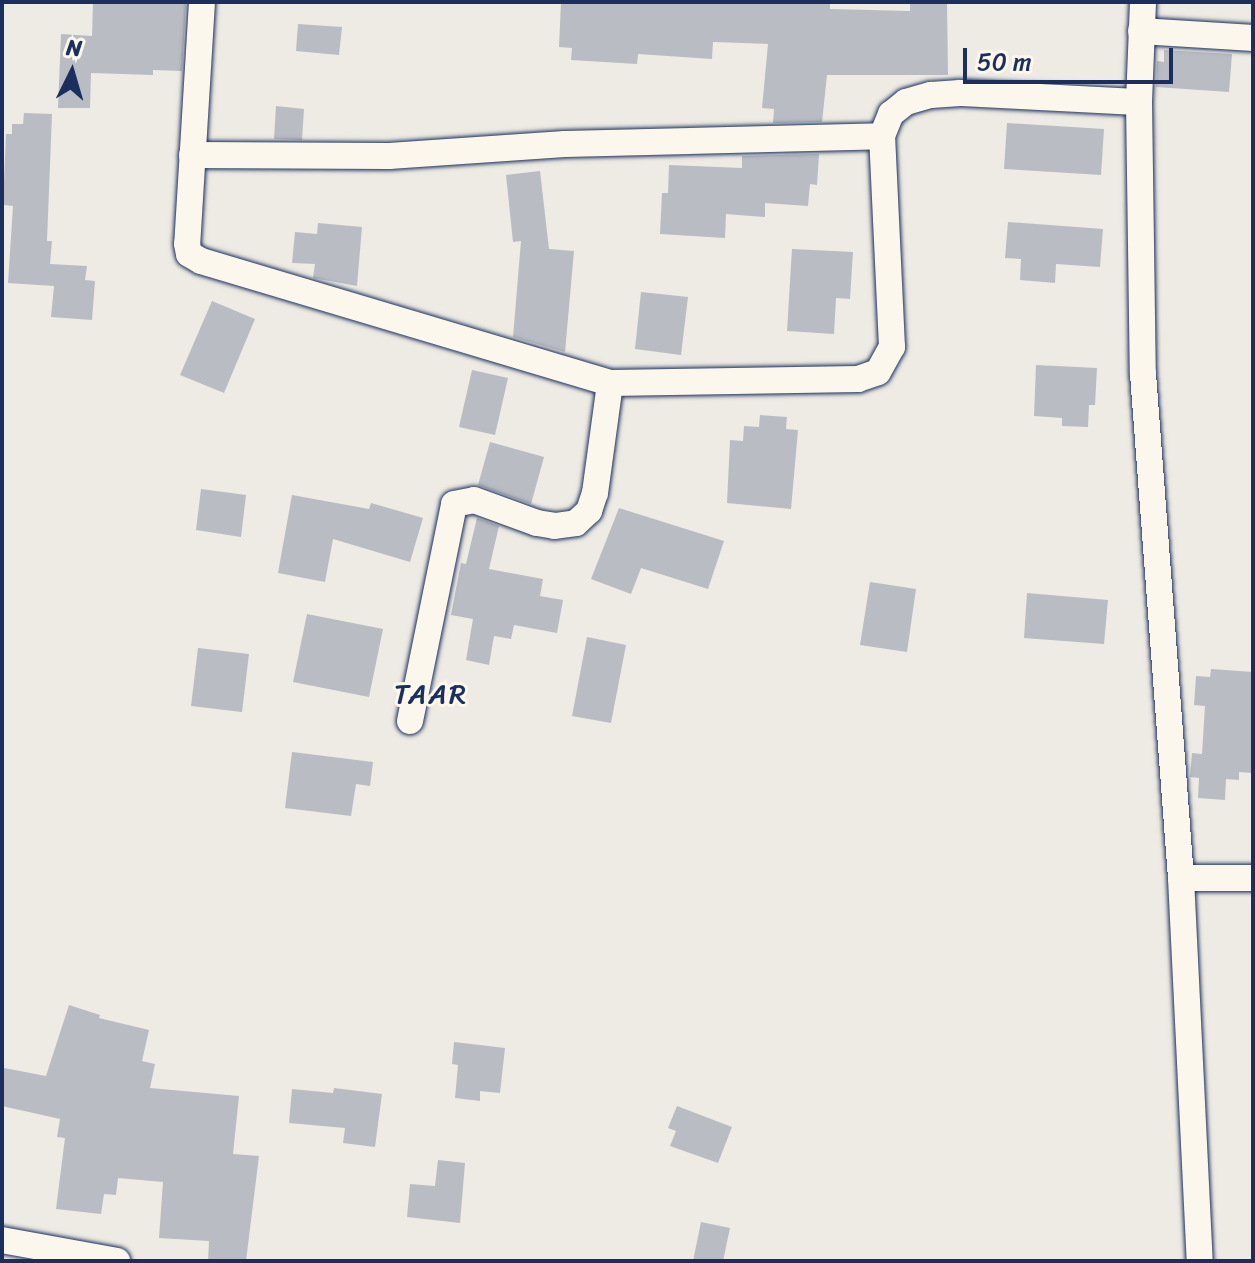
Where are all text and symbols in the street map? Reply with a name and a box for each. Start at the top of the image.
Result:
text: N [65,28,83,68]
north arrow [32,32,112,112]
scale bar [967,32,1177,82]
text: 50 m [977,41,1032,83]
district label: TAAR [394,677,468,711]

